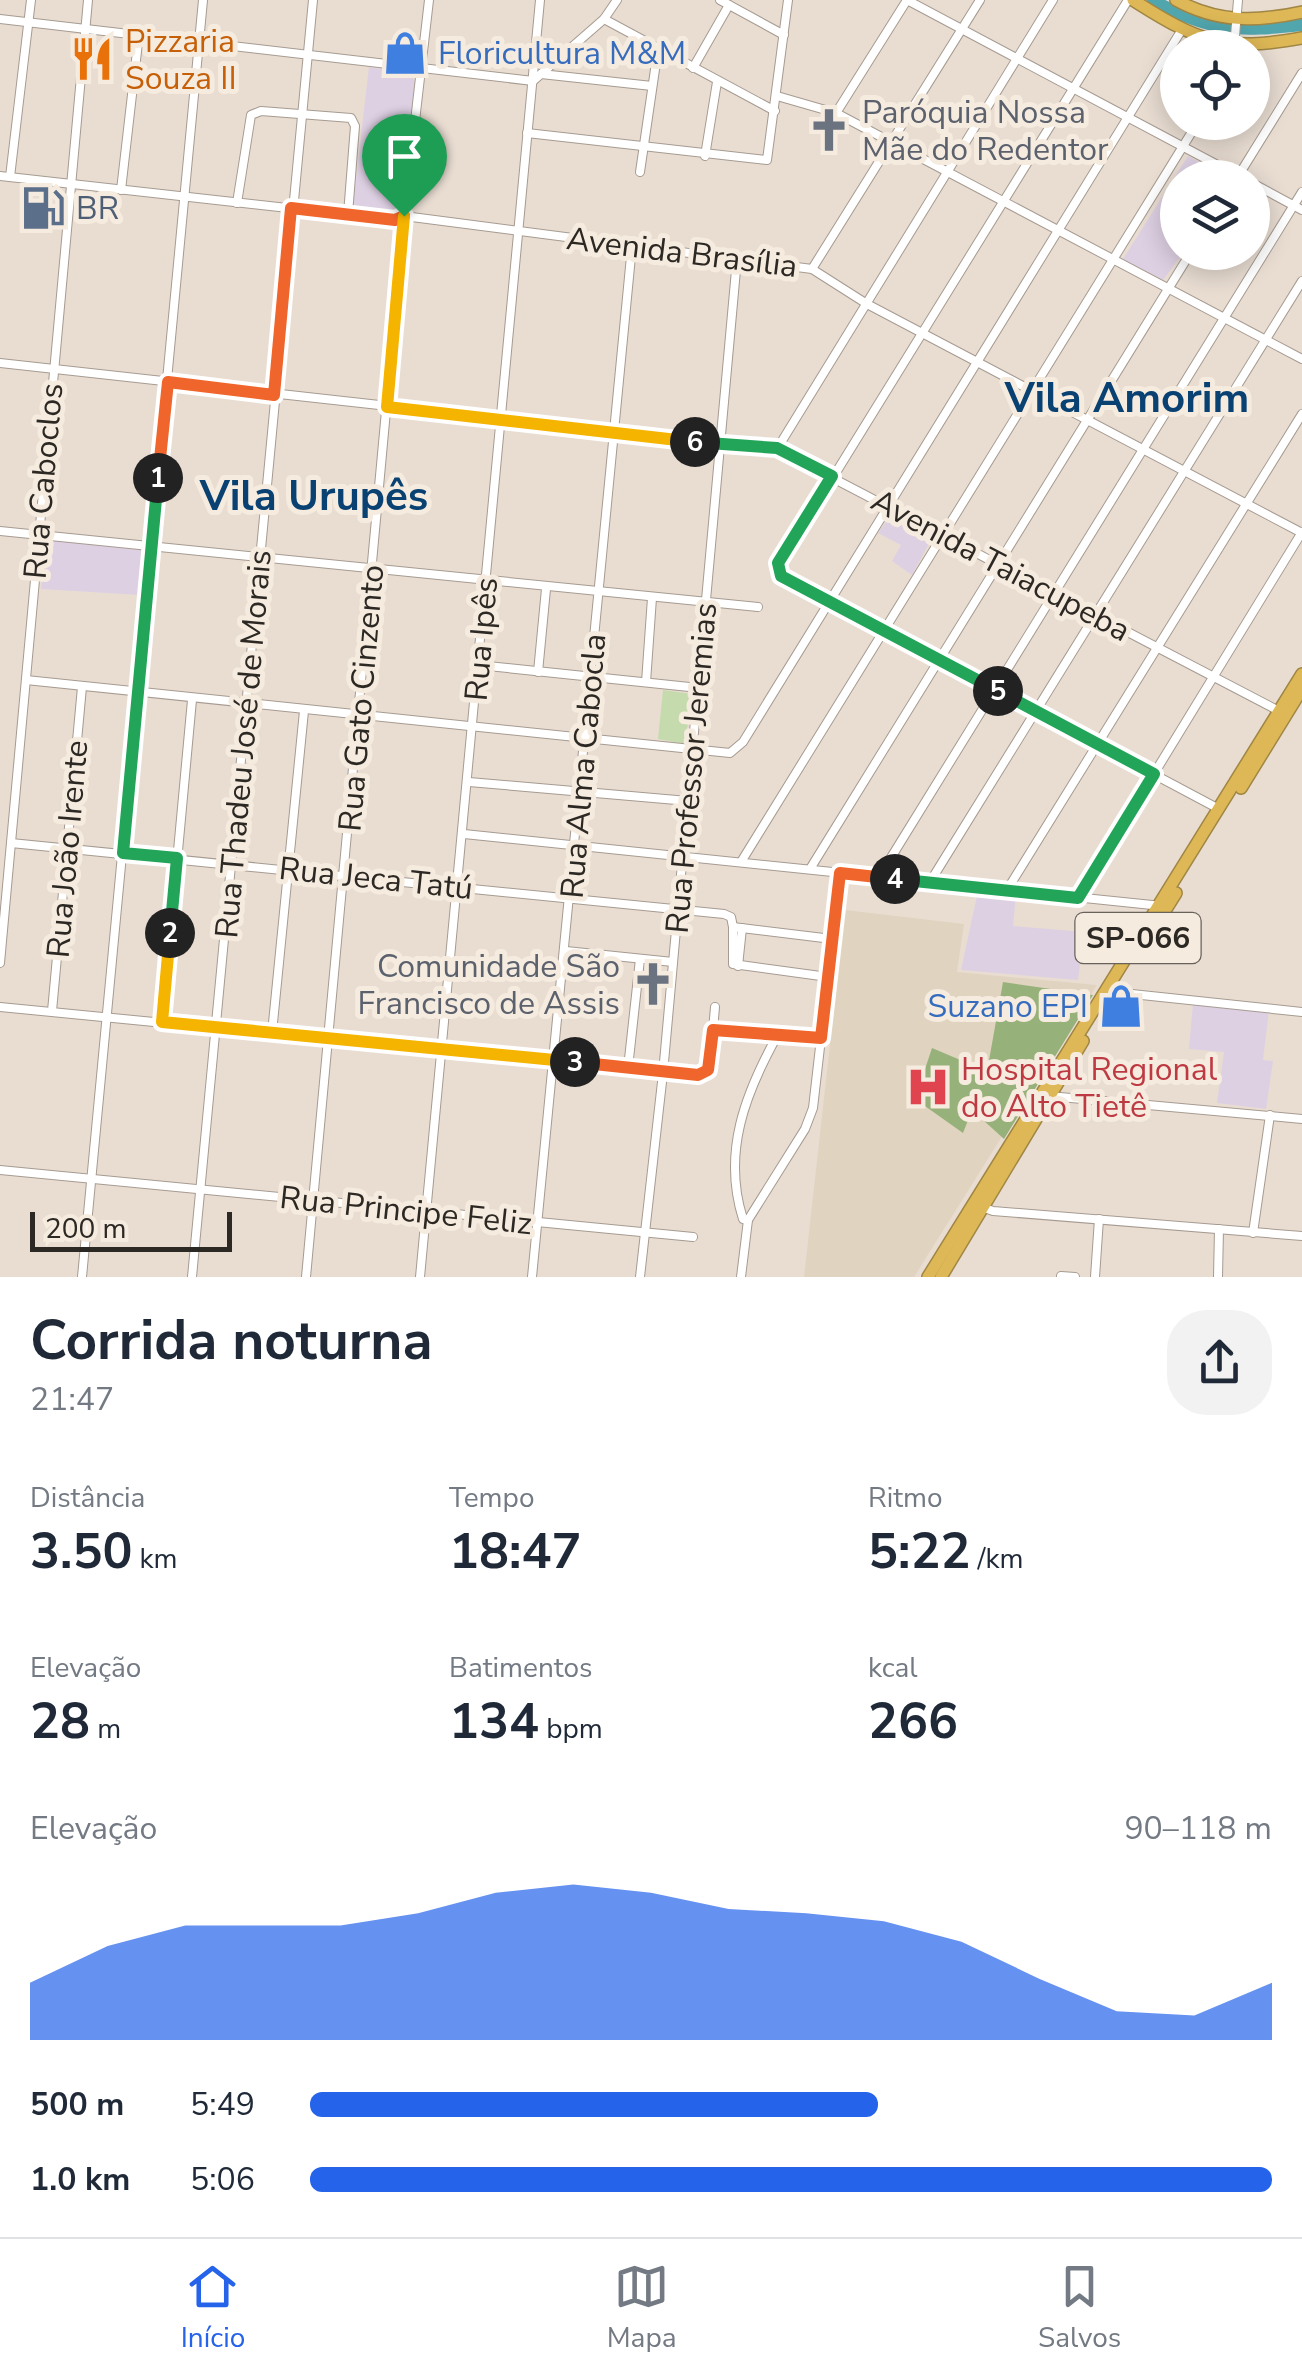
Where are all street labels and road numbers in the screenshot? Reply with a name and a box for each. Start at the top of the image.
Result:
street label: Avenida Brasília [564,217,800,288]
street label: Rua Caboclos [14,381,73,581]
street label: Avenida Taiacupeba [864,479,1138,652]
street label: Rua Thadeu José de Morais [205,548,282,940]
street label: Rua Gato Cinzento [328,563,395,833]
street label: Rua Ipês [455,575,508,703]
street label: Rua Professor Jeremias [656,601,727,935]
street label: Rua Alma Cabocla [551,632,616,900]
street label: Rua João Irente [37,738,98,960]
street label: Rua Jeca Tatú [277,847,475,910]
road number: SP-066 [1076,913,1200,963]
street label: Rua Principe Feliz [278,1176,534,1245]

